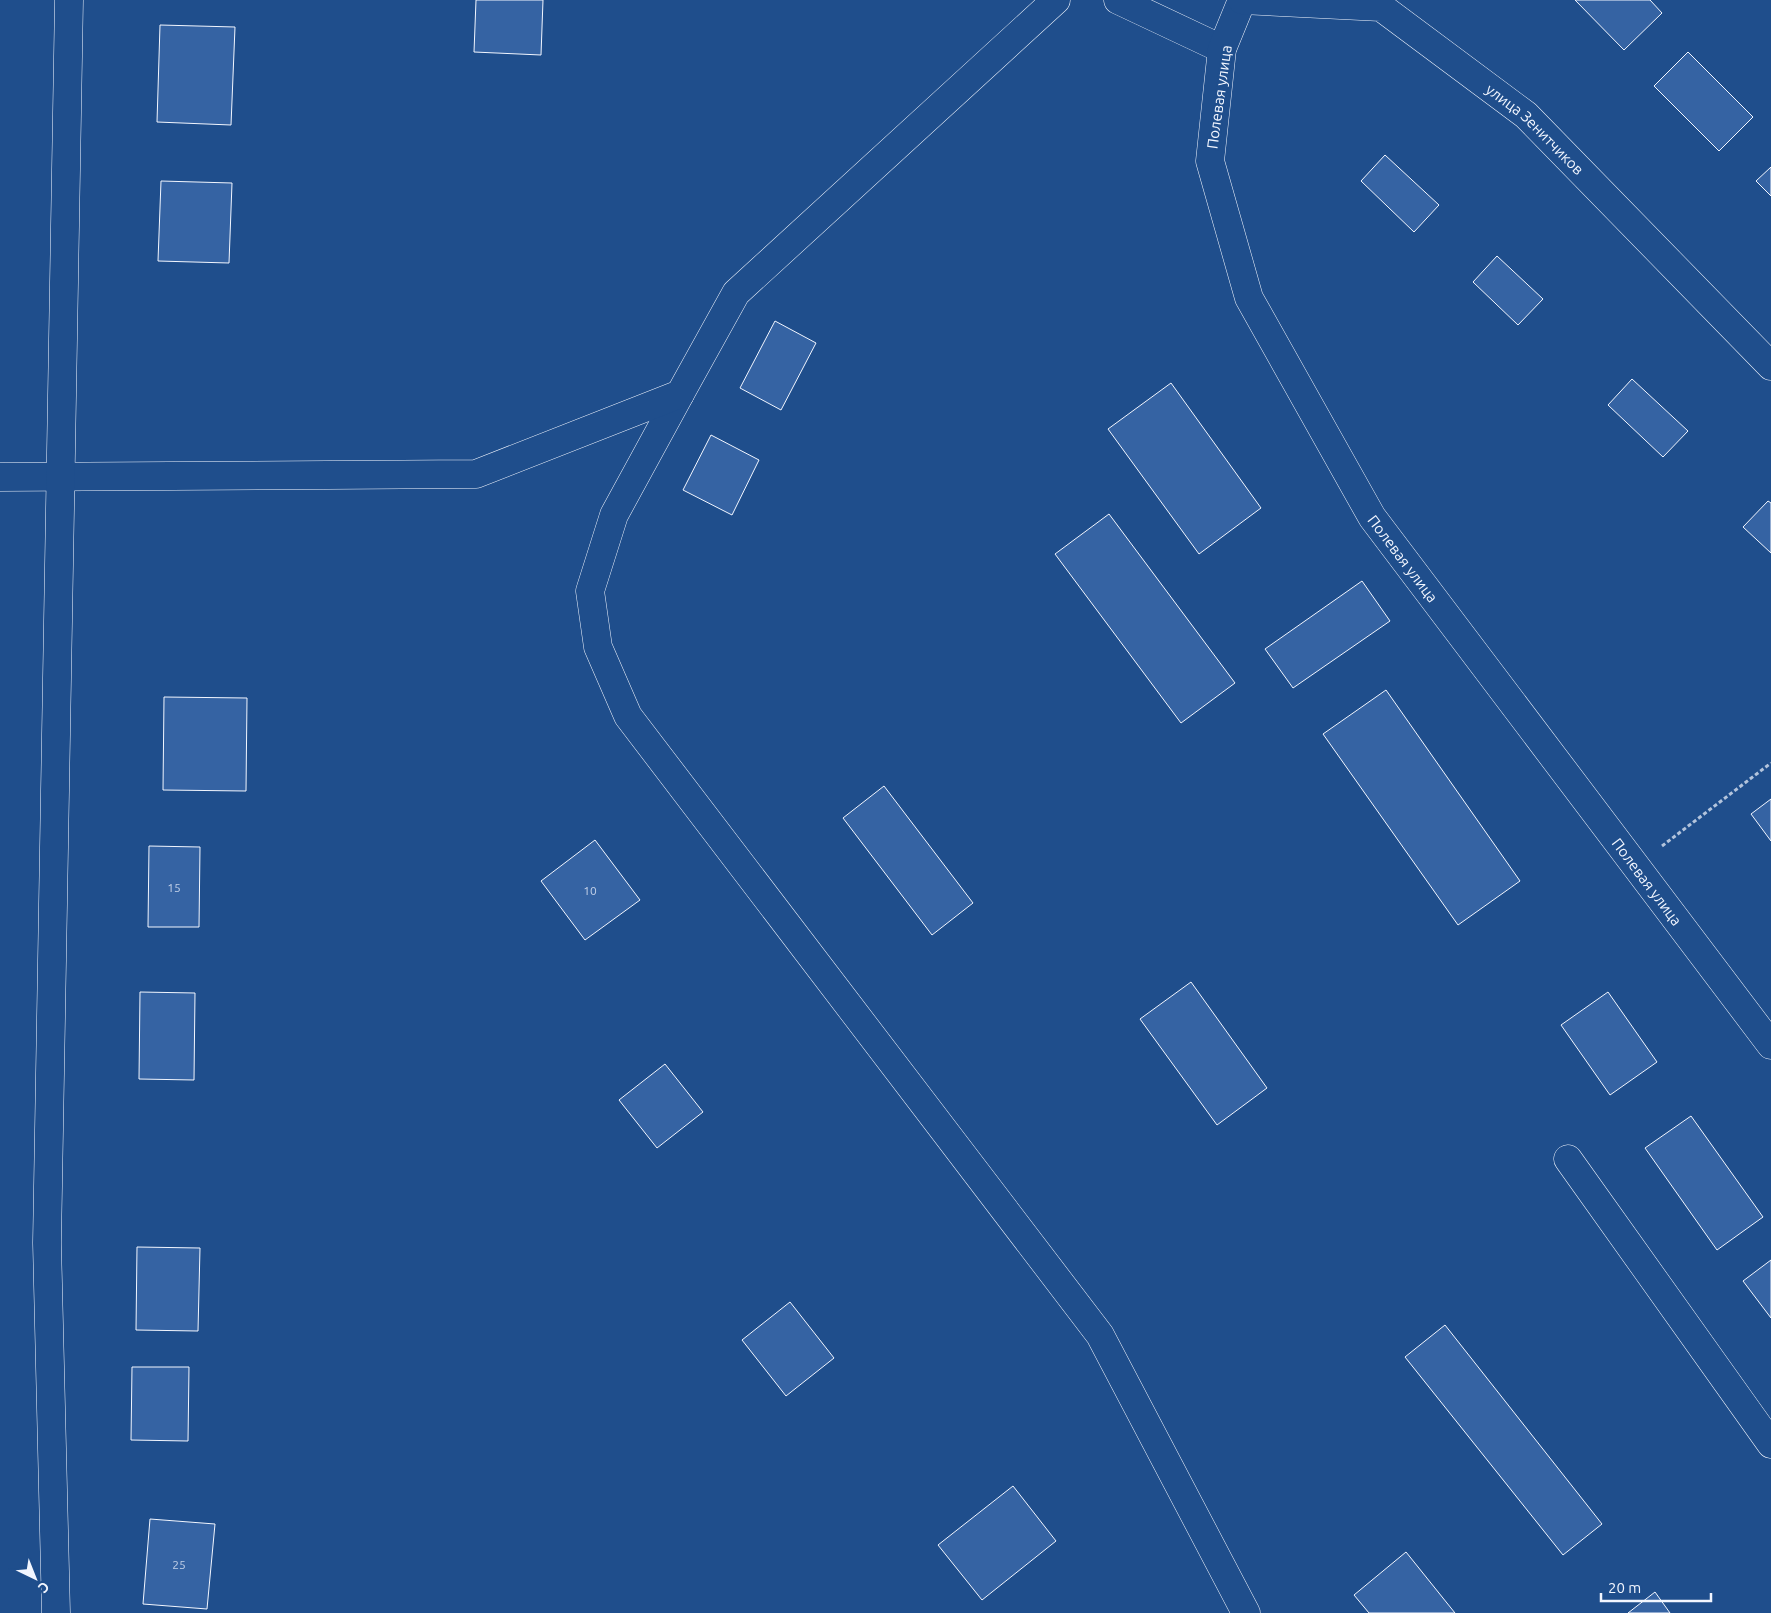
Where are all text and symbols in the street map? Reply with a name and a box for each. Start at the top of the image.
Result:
street label: Полевая улица [1203,44,1235,150]
street label: улица Зенитчиков [1483,80,1588,178]
street label: Полевая улица [1365,511,1442,605]
street label: Полевая улица [1609,835,1686,928]
house number: 15 [167,881,181,894]
house number: 10 [583,884,597,897]
north arrow [10,1553,60,1603]
house number: 25 [172,1558,186,1571]
scale bar [1601,1570,1711,1602]
text: С [35,1579,53,1596]
text: 20 m [1608,1579,1641,1596]

